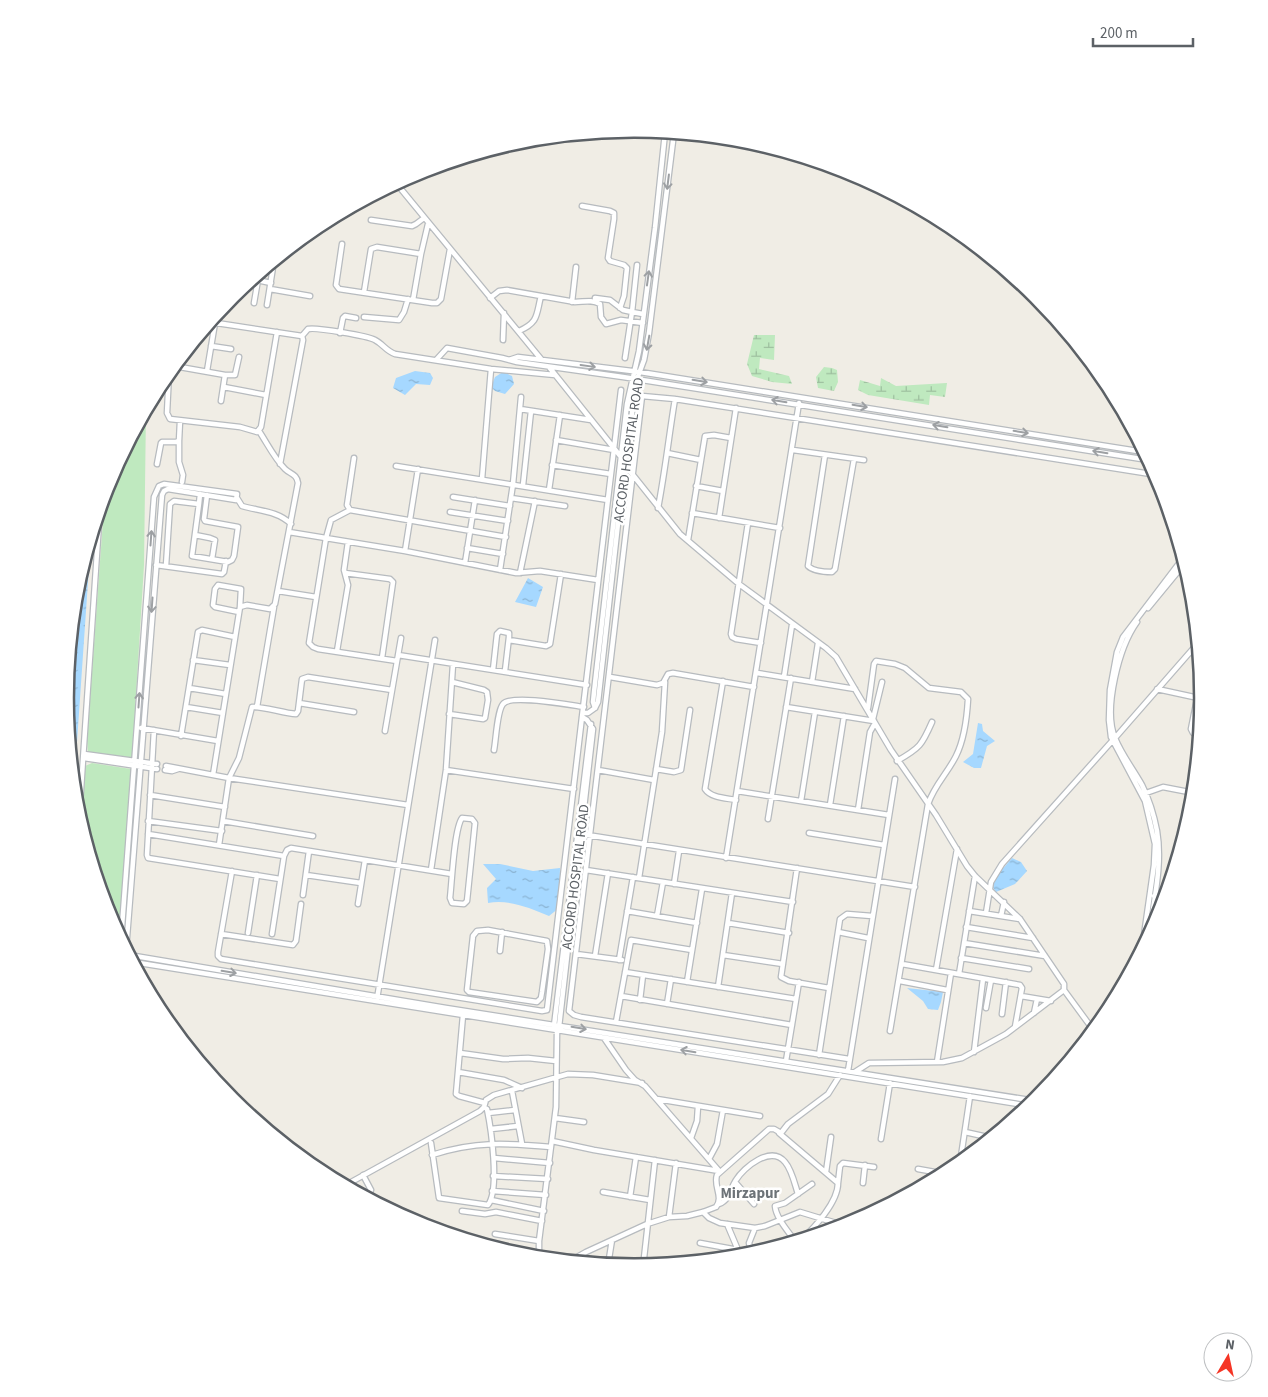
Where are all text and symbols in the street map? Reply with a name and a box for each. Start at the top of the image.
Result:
scale bar [1093,15,1193,47]
text: 200 m [1100,23,1138,44]
one-way arrow [663,173,673,189]
one-way arrow [644,271,654,287]
one-way arrow [642,335,652,351]
one-way arrow [579,361,595,371]
street label: ACCORD HOSPITAL ROAD [609,376,649,524]
one-way arrow [691,377,707,387]
one-way arrow [772,396,788,406]
one-way arrow [852,402,868,412]
one-way arrow [932,421,948,431]
one-way arrow [1012,427,1028,437]
one-way arrow [1093,447,1109,457]
one-way arrow [146,530,155,546]
one-way arrow [148,597,157,613]
one-way arrow [134,692,144,708]
street label: ACCORD HOSPITAL ROAD [557,803,595,951]
one-way arrow [220,967,236,977]
one-way arrow [571,1023,587,1033]
one-way arrow [681,1046,697,1056]
district label: Mirzapur [720,1183,780,1204]
north arrow [1203,1332,1253,1382]
text: N [1224,1335,1236,1356]

